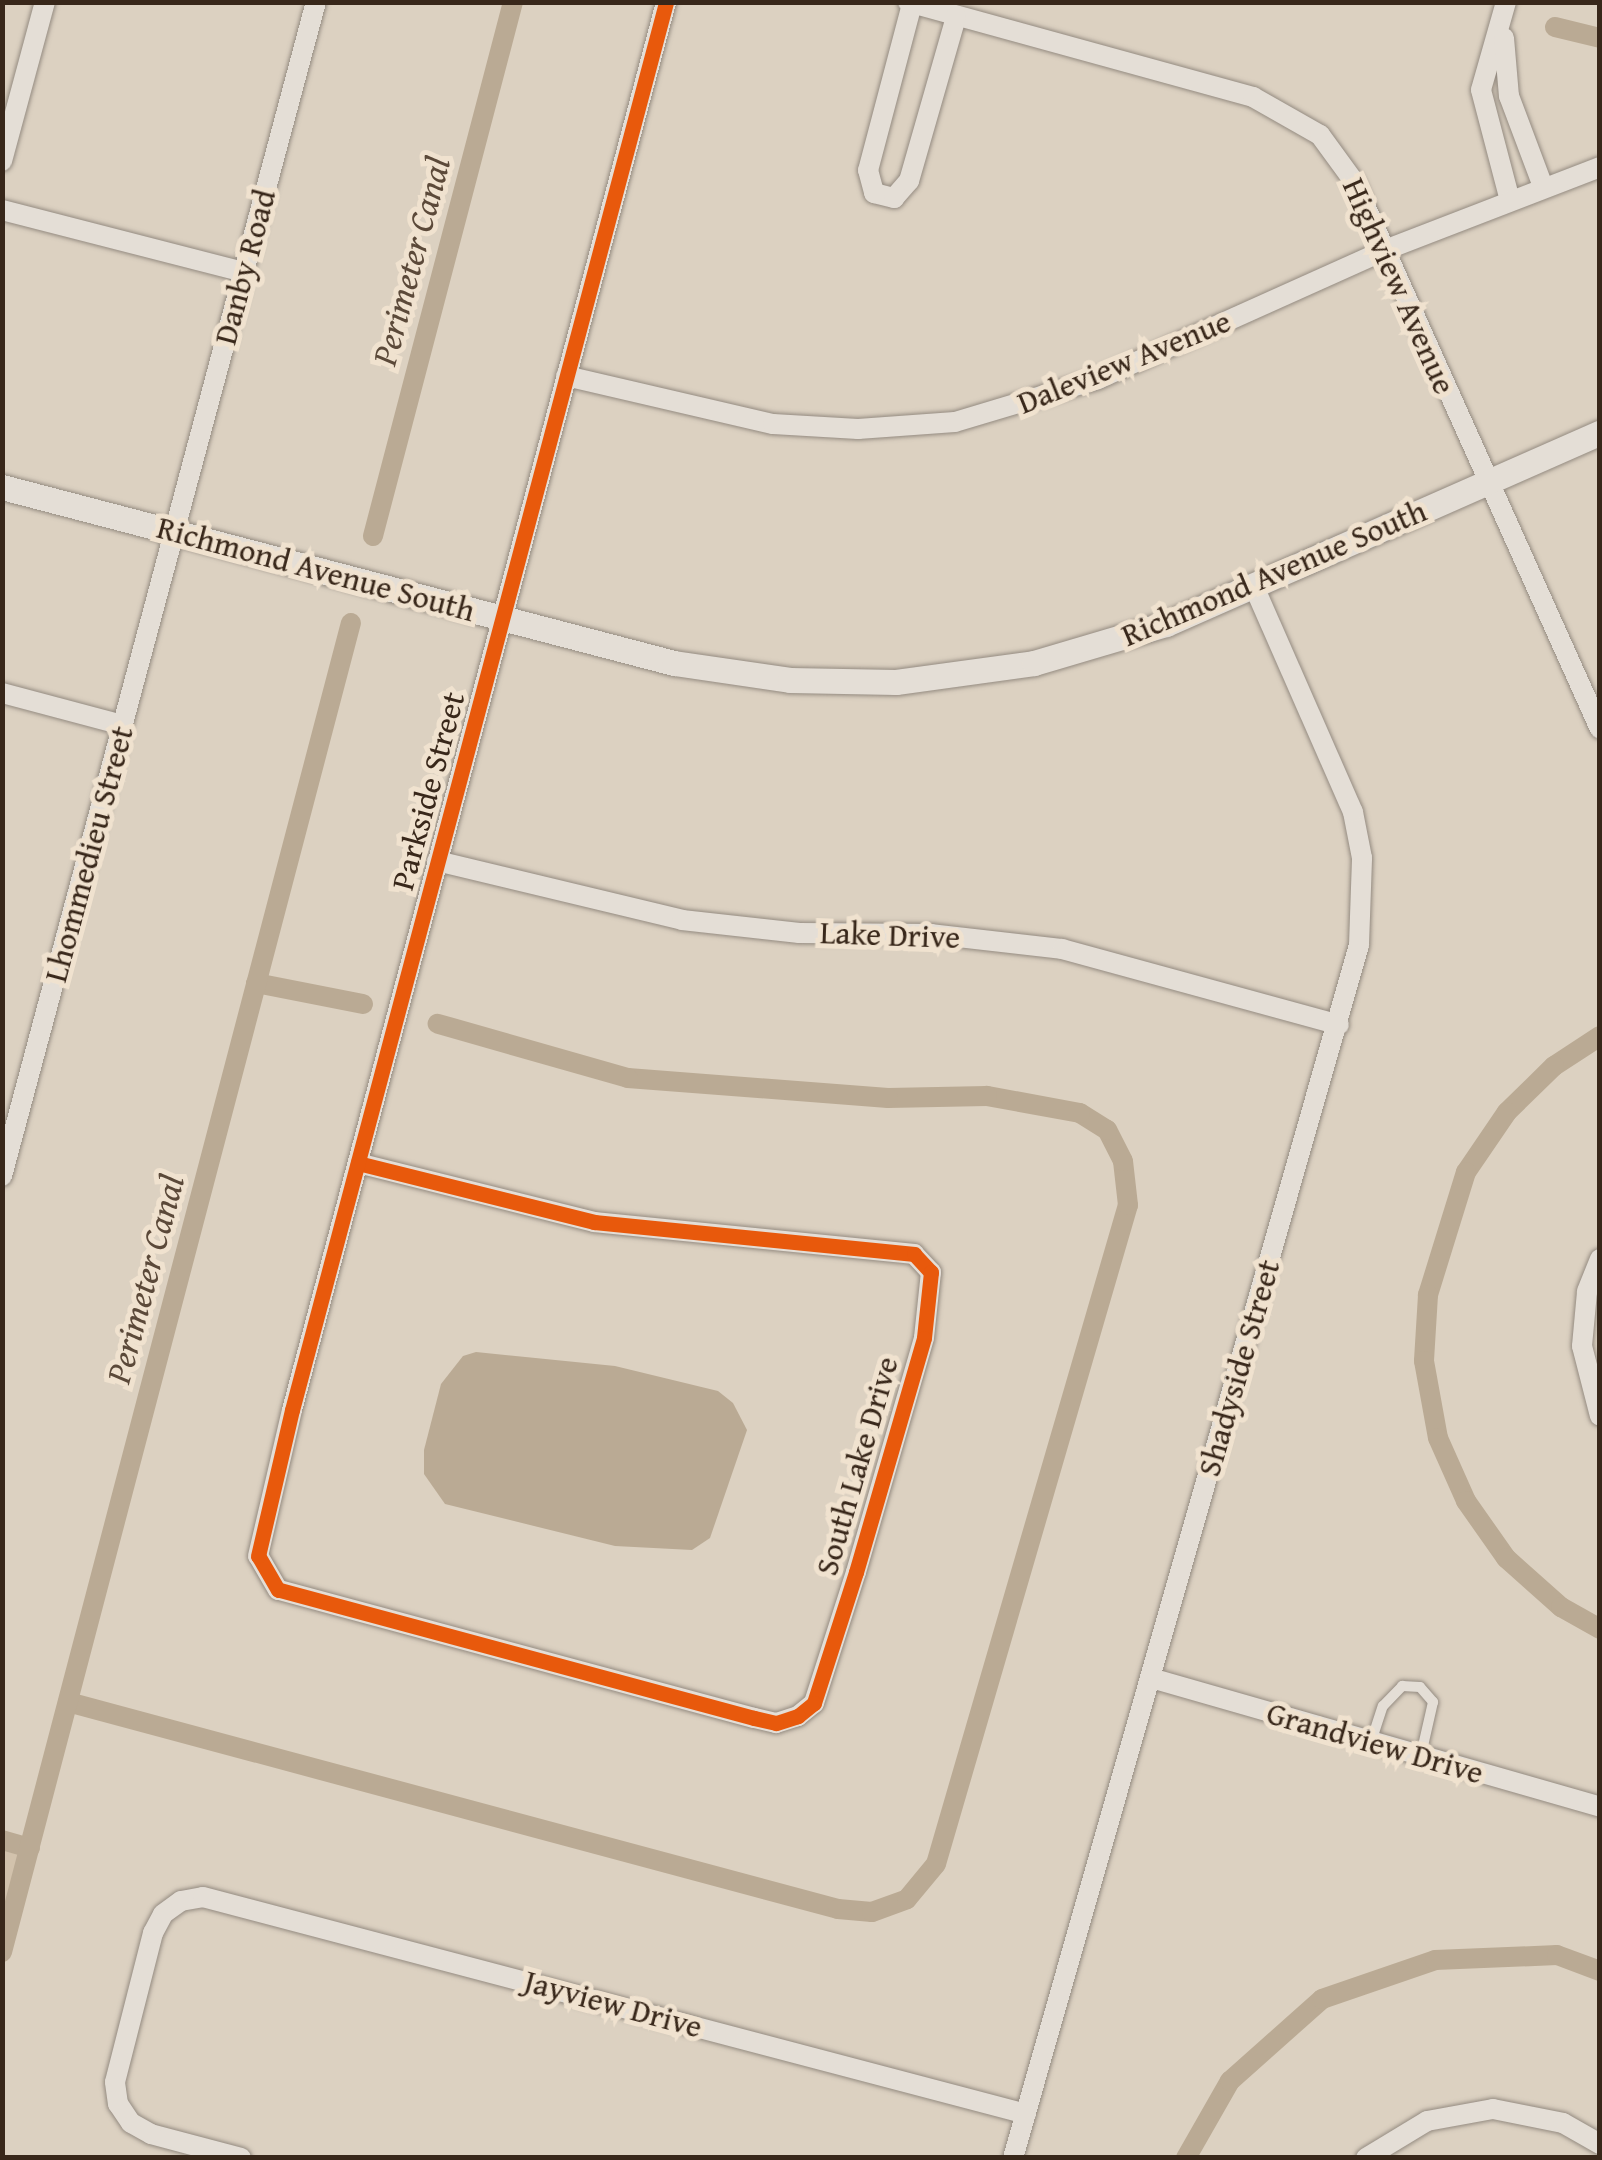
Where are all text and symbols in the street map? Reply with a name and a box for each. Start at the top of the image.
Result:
water label: Perimeter Canal [363,152,459,370]
street label: Highview Avenue [1334,172,1464,400]
street label: Danby Road [206,185,284,349]
street label: Daleview Avenue [1012,302,1236,422]
street label: Richmond Avenue South [1116,491,1432,655]
street label: Richmond Avenue South [153,508,479,630]
street label: Parkside Street [383,688,473,894]
street label: Lhommedieu Street [36,722,142,986]
street label: Lake Drive [819,913,961,957]
water label: Perimeter Canal [97,1170,193,1388]
street label: Shadyside Street [1190,1255,1288,1481]
street label: South Lake Drive [807,1352,907,1580]
street label: Grandview Drive [1262,1694,1488,1792]
street label: Jayview Drive [520,1962,706,2046]

